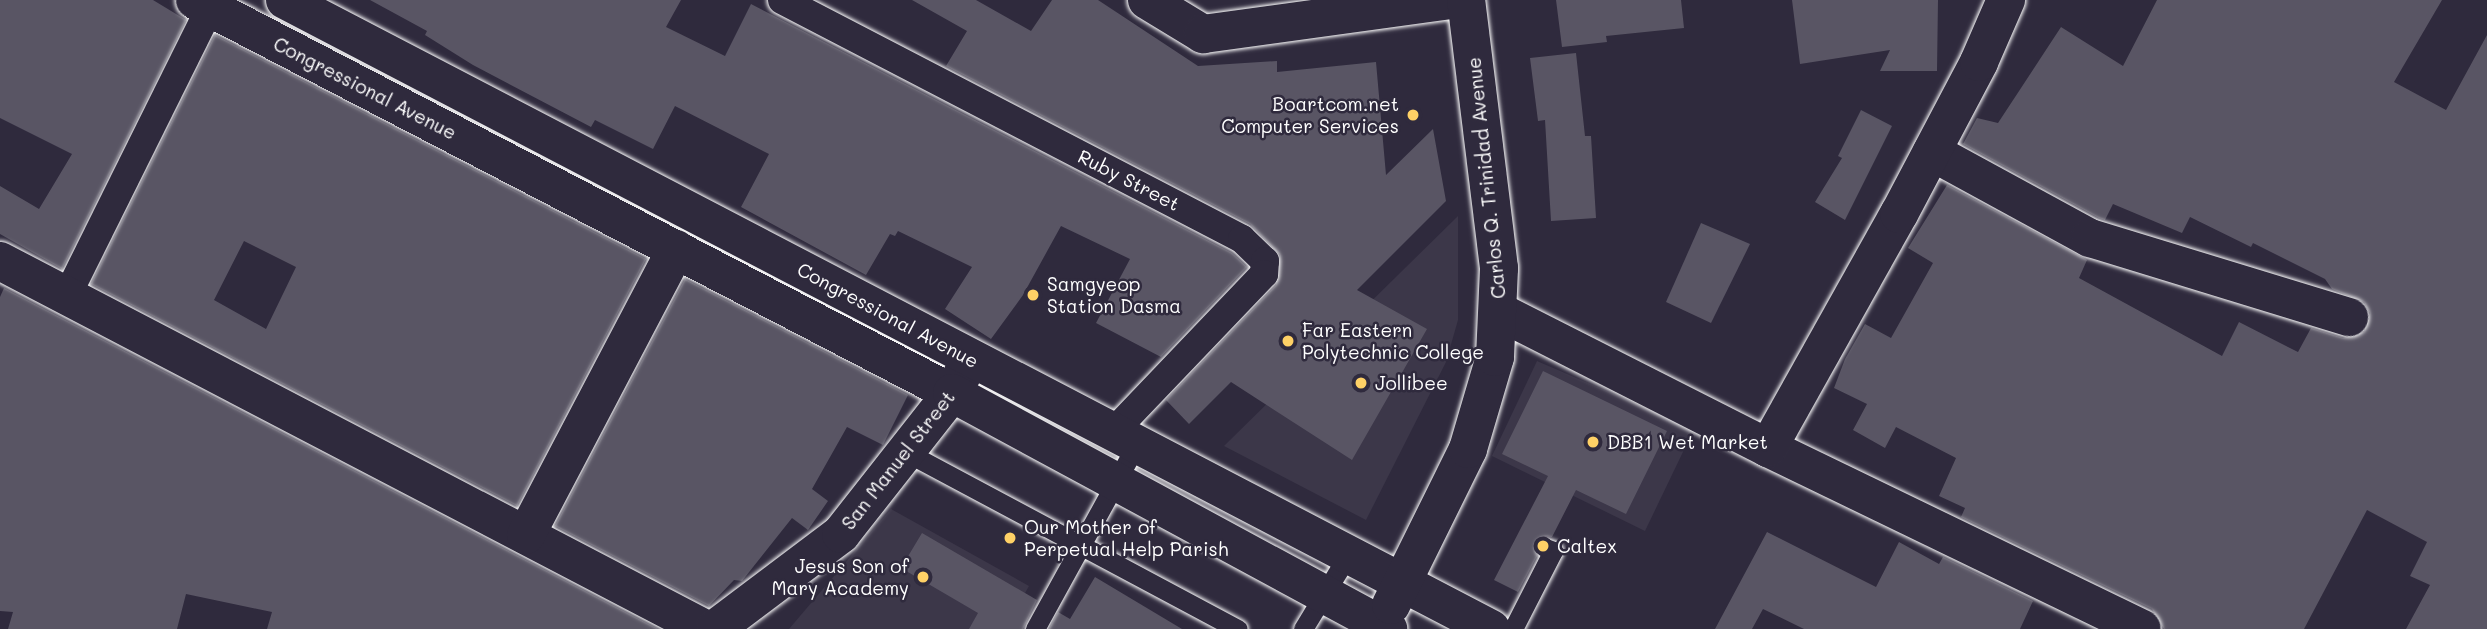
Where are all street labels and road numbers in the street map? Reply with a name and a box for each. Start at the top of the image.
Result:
street label: Congressional Avenue [270,32,460,144]
street label: Carlos Q. Trinidad Avenue [1462,56,1510,300]
street label: Ruby Street [1074,145,1184,215]
street label: Congressional Avenue [793,257,983,373]
street label: San Manuel Street [837,386,959,534]

